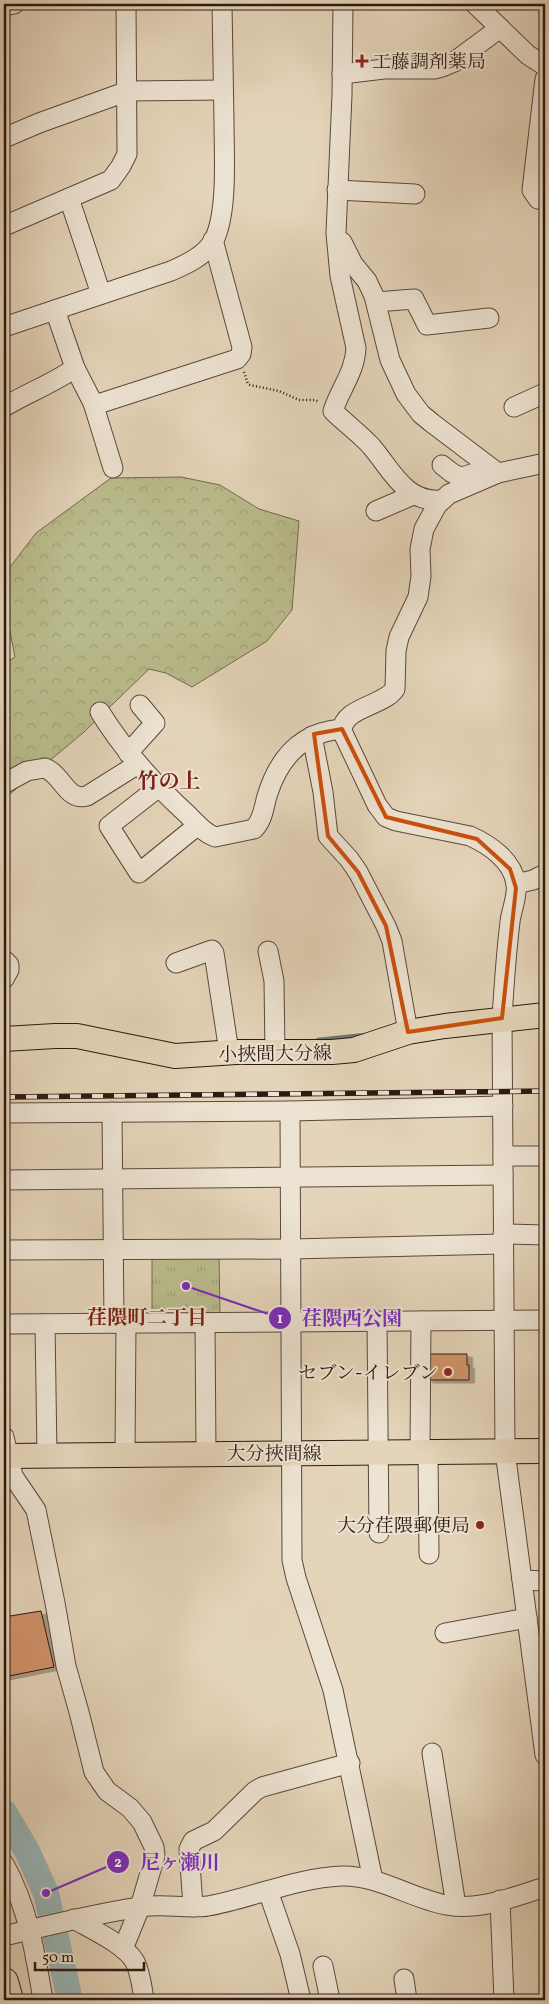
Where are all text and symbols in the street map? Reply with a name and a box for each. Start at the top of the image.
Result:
place label: 工藤調剤薬局 [372,50,486,76]
marker: 工藤調剤薬局 [356,55,368,67]
district label: 竹の上 [138,768,201,797]
street label: 小挾間大分線 [218,1041,332,1069]
callout: 荏隈西公園 [267,1300,412,1335]
district label: 荏隈町二丁目 [87,1305,207,1333]
text: 荏隈西公園 [302,1306,402,1334]
text: 1 [277,1309,283,1330]
place label: セブン-イレブン [299,1361,438,1387]
marker: セブン-イレブン [442,1366,454,1378]
street label: 大分挾間線 [226,1442,322,1468]
place label: 大分荏隈郵便局 [337,1514,470,1540]
marker: 大分荏隈郵便局 [474,1519,486,1531]
callout: 尼ヶ瀬川 [105,1845,230,1880]
text: 尼ヶ瀬川 [140,1850,220,1878]
text: 2 [114,1853,122,1874]
scale bar [35,1939,144,1971]
text: 50 m [42,1948,74,1969]

